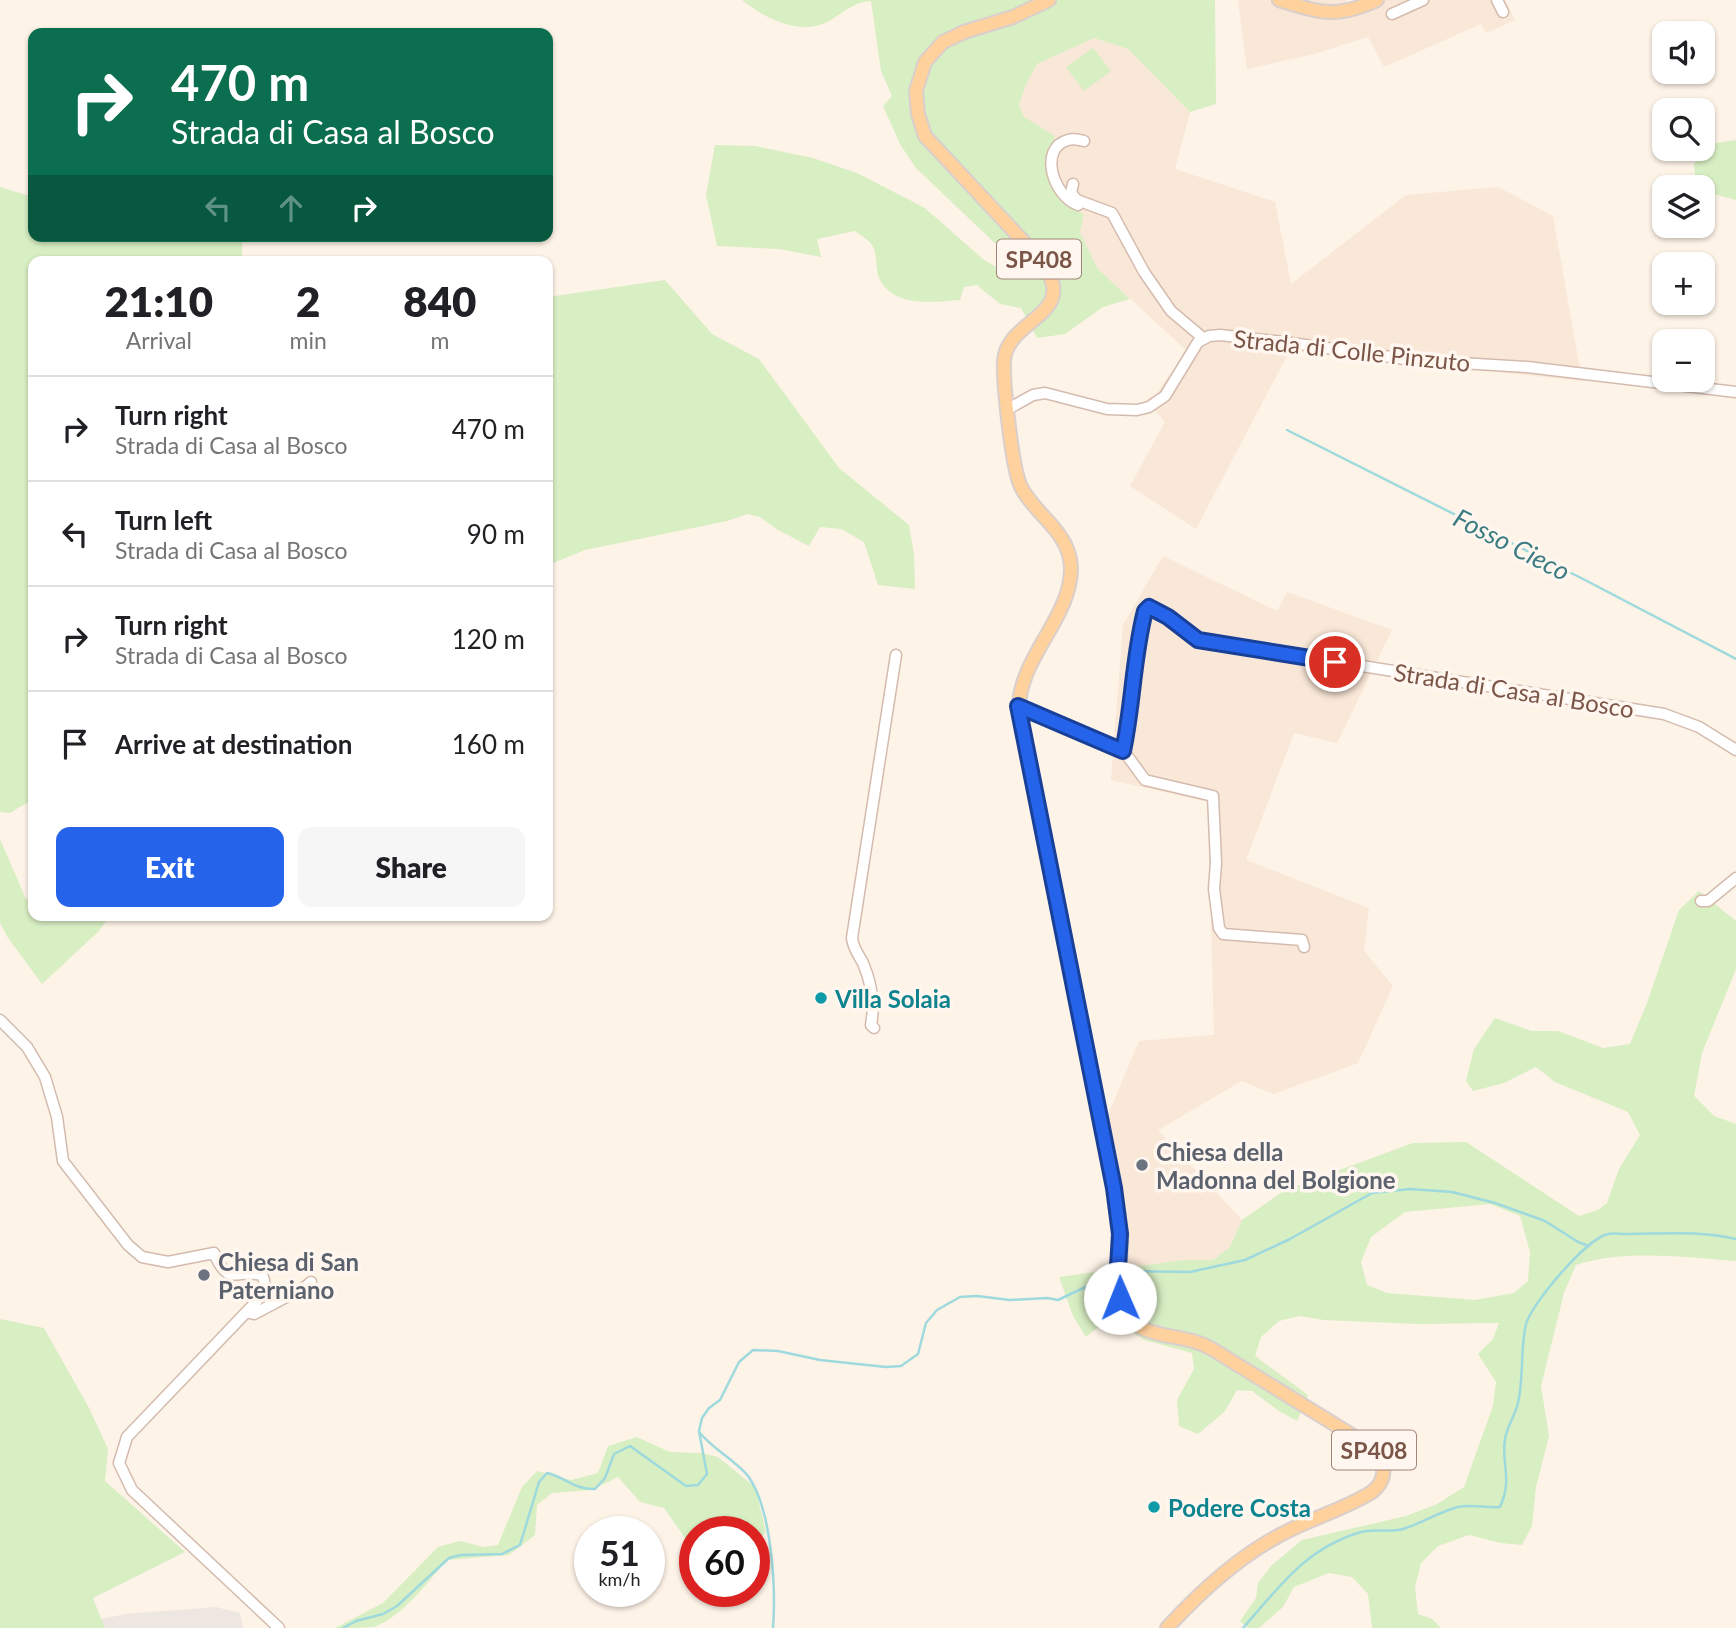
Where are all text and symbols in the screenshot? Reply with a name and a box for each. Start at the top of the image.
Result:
map controls [1652,21,1715,392]
button: sound [1652,21,1715,84]
text: 470 m [171,53,309,111]
icon: right [56,56,147,147]
button: search [1652,98,1715,161]
text: Strada di Casa al Bosco [171,112,495,151]
button: layers [1652,175,1715,238]
icon: left [199,189,237,227]
icon: ahead [272,189,310,227]
icon: right [345,189,383,227]
road number: SP408 [997,240,1081,278]
button: + [1652,252,1715,315]
text: 21:10 [105,276,213,326]
text: 2 [296,276,320,326]
text: 840 [403,276,476,326]
street label: Strada di Colle Pinzuto [1232,323,1472,377]
text: Arrival [126,326,192,354]
text: min [290,326,327,354]
text: m [430,326,449,354]
button: − [1652,329,1715,392]
text: Turn right [115,399,228,431]
icon: right [56,410,94,448]
text: 470 m [452,413,525,445]
text: Strada di Casa al Bosco [115,431,348,459]
water label: Fosso Cieco [1449,501,1575,587]
text: Turn left [115,504,212,536]
icon: left [56,515,94,553]
text: 90 m [467,518,525,550]
text: Strada di Casa al Bosco [115,536,348,564]
text: Turn right [115,609,228,641]
icon: right [56,620,94,658]
text: 120 m [452,623,525,655]
pin [1305,632,1365,692]
text: Strada di Casa al Bosco [115,641,348,669]
icon: arrive [1316,643,1354,681]
street label: Strada di Casa al Bosco [1392,657,1636,723]
icon: arrive [56,725,94,763]
text: Arrive at destination [115,728,352,760]
text: 160 m [452,728,525,760]
button: Exit [56,827,284,907]
button: Share [298,827,525,907]
place label: Villa Solaia [834,984,951,1013]
marker: Villa Solaia [813,990,829,1006]
place label: Chiesa della Madonna del Bolgione [1156,1137,1396,1194]
marker: Chiesa della Madonna del Bolgione [1134,1157,1150,1173]
place label: Chiesa di San Paterniano [218,1247,359,1304]
position arrow [1083,1261,1157,1335]
marker: Chiesa di San Paterniano [196,1267,212,1283]
road number: SP408 [1332,1430,1416,1470]
place label: Podere Costa [1168,1493,1311,1522]
marker: Podere Costa [1146,1499,1162,1515]
speed limit sign: 60 [679,1516,770,1607]
text: 51 [599,1531,640,1573]
text: km/h [598,1568,641,1590]

